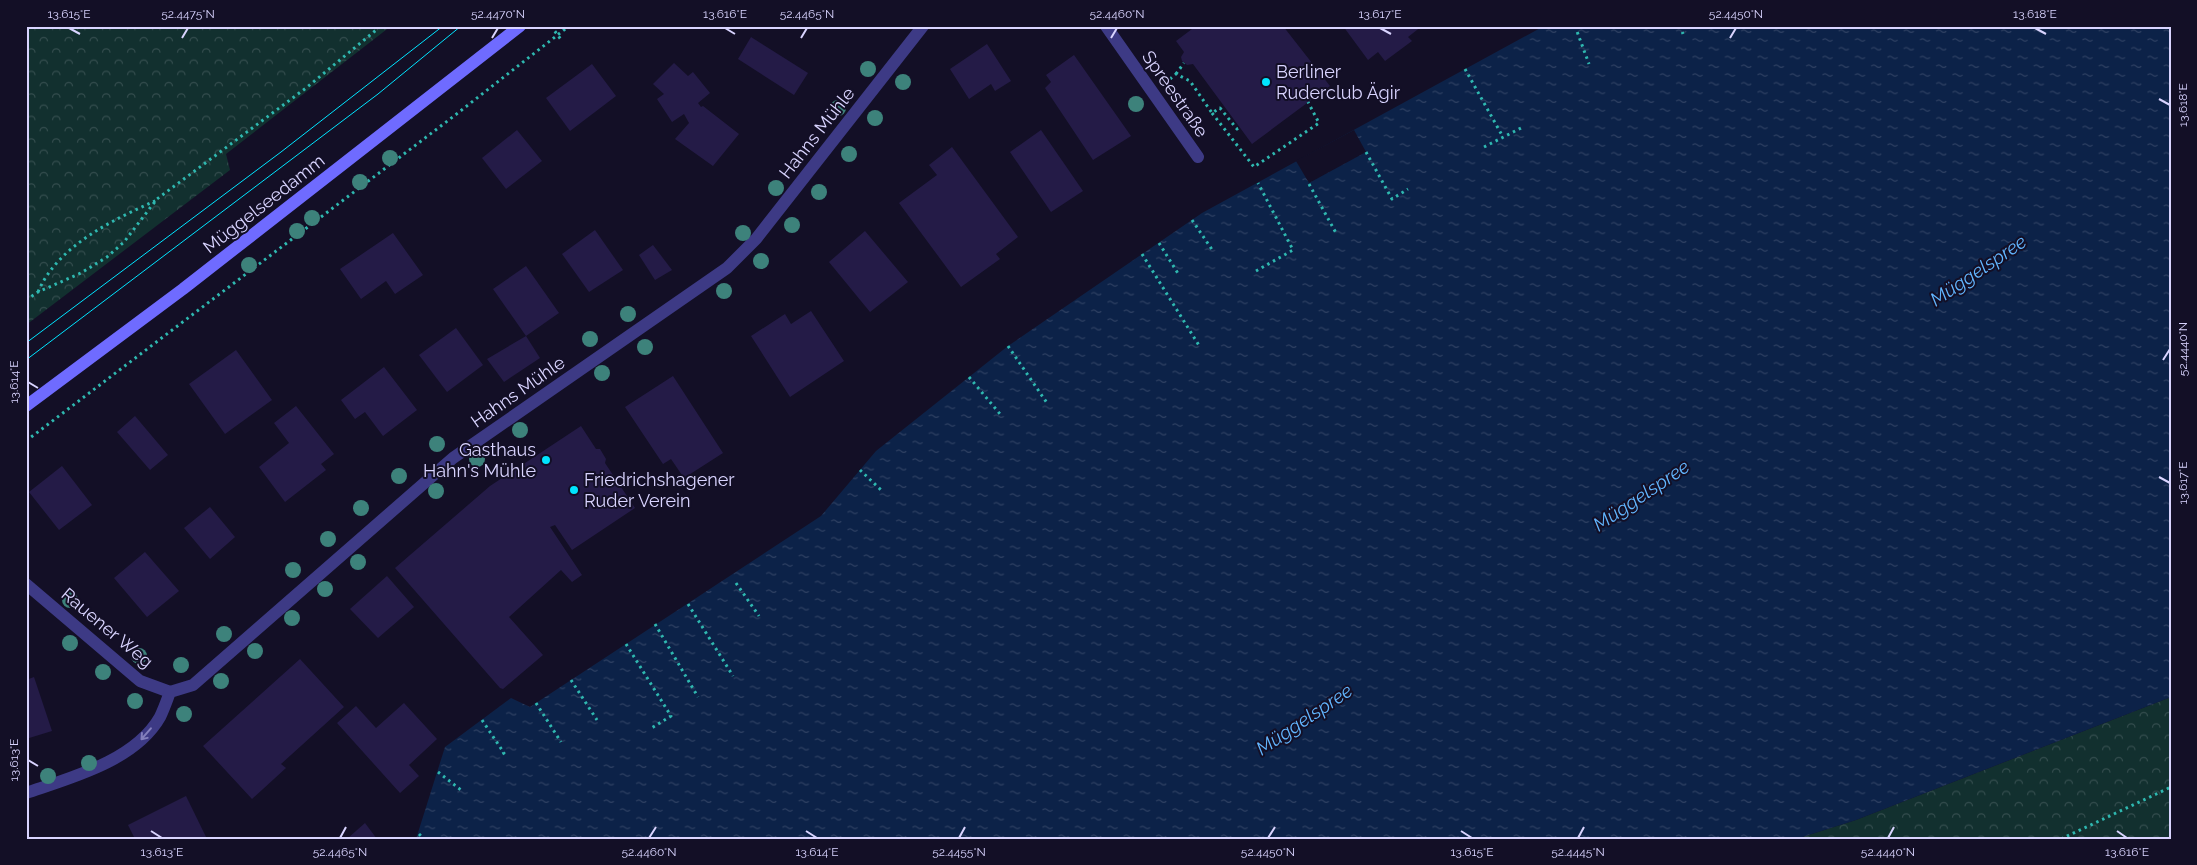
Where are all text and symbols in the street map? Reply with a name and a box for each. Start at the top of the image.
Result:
text: 13.615°E [47,7,91,21]
text: 52.4475°N [161,7,215,21]
text: 52.4470°N [471,7,525,21]
text: 13.616°E [703,7,747,21]
text: 52.4465°N [780,7,834,21]
text: 52.4460°N [1090,7,1144,21]
text: 13.617°E [1358,7,1402,21]
text: 52.4450°N [1709,7,1763,21]
text: 13.618°E [2013,7,2057,21]
street label: Spreestraße [1138,47,1213,141]
place label: Berliner Ruderclub Ägir [1276,61,1401,103]
marker: Berliner Ruderclub Ägir [1260,76,1272,88]
street label: Hahns Mühle [775,83,859,182]
text: 13.618°E [2176,83,2190,127]
street label: Müggelseedamm [199,150,329,257]
water label: Müggelspree [1926,230,2030,310]
text: 52.4440°N [2176,322,2190,376]
street label: Hahns Mühle [467,351,569,432]
text: 13.614°E [7,360,21,404]
place label: Gasthaus Hahn's Mühle [423,439,536,481]
marker: Gasthaus Hahn's Mühle [540,454,552,466]
water label: Müggelspree [1589,455,1693,535]
text: 13.617°E [2176,461,2190,505]
place label: Friedrichshagener Ruder Verein [584,469,735,511]
marker: Friedrichshagener Ruder Verein [568,484,580,496]
street label: Rauener Weg [57,583,157,672]
water label: Müggelspree [1252,679,1356,759]
one-way arrow [140,727,151,740]
text: 13.613°E [7,739,21,781]
text: 13.613°E [141,845,183,859]
text: 52.4465°N [313,845,367,859]
text: 52.4460°N [622,845,676,859]
text: 13.614°E [795,845,839,859]
text: 52.4455°N [932,845,986,859]
text: 52.4450°N [1241,845,1295,859]
text: 13.615°E [1450,845,1494,859]
text: 52.4445°N [1551,845,1605,859]
text: 52.4440°N [1861,845,1915,859]
text: 13.616°E [2105,845,2149,859]

